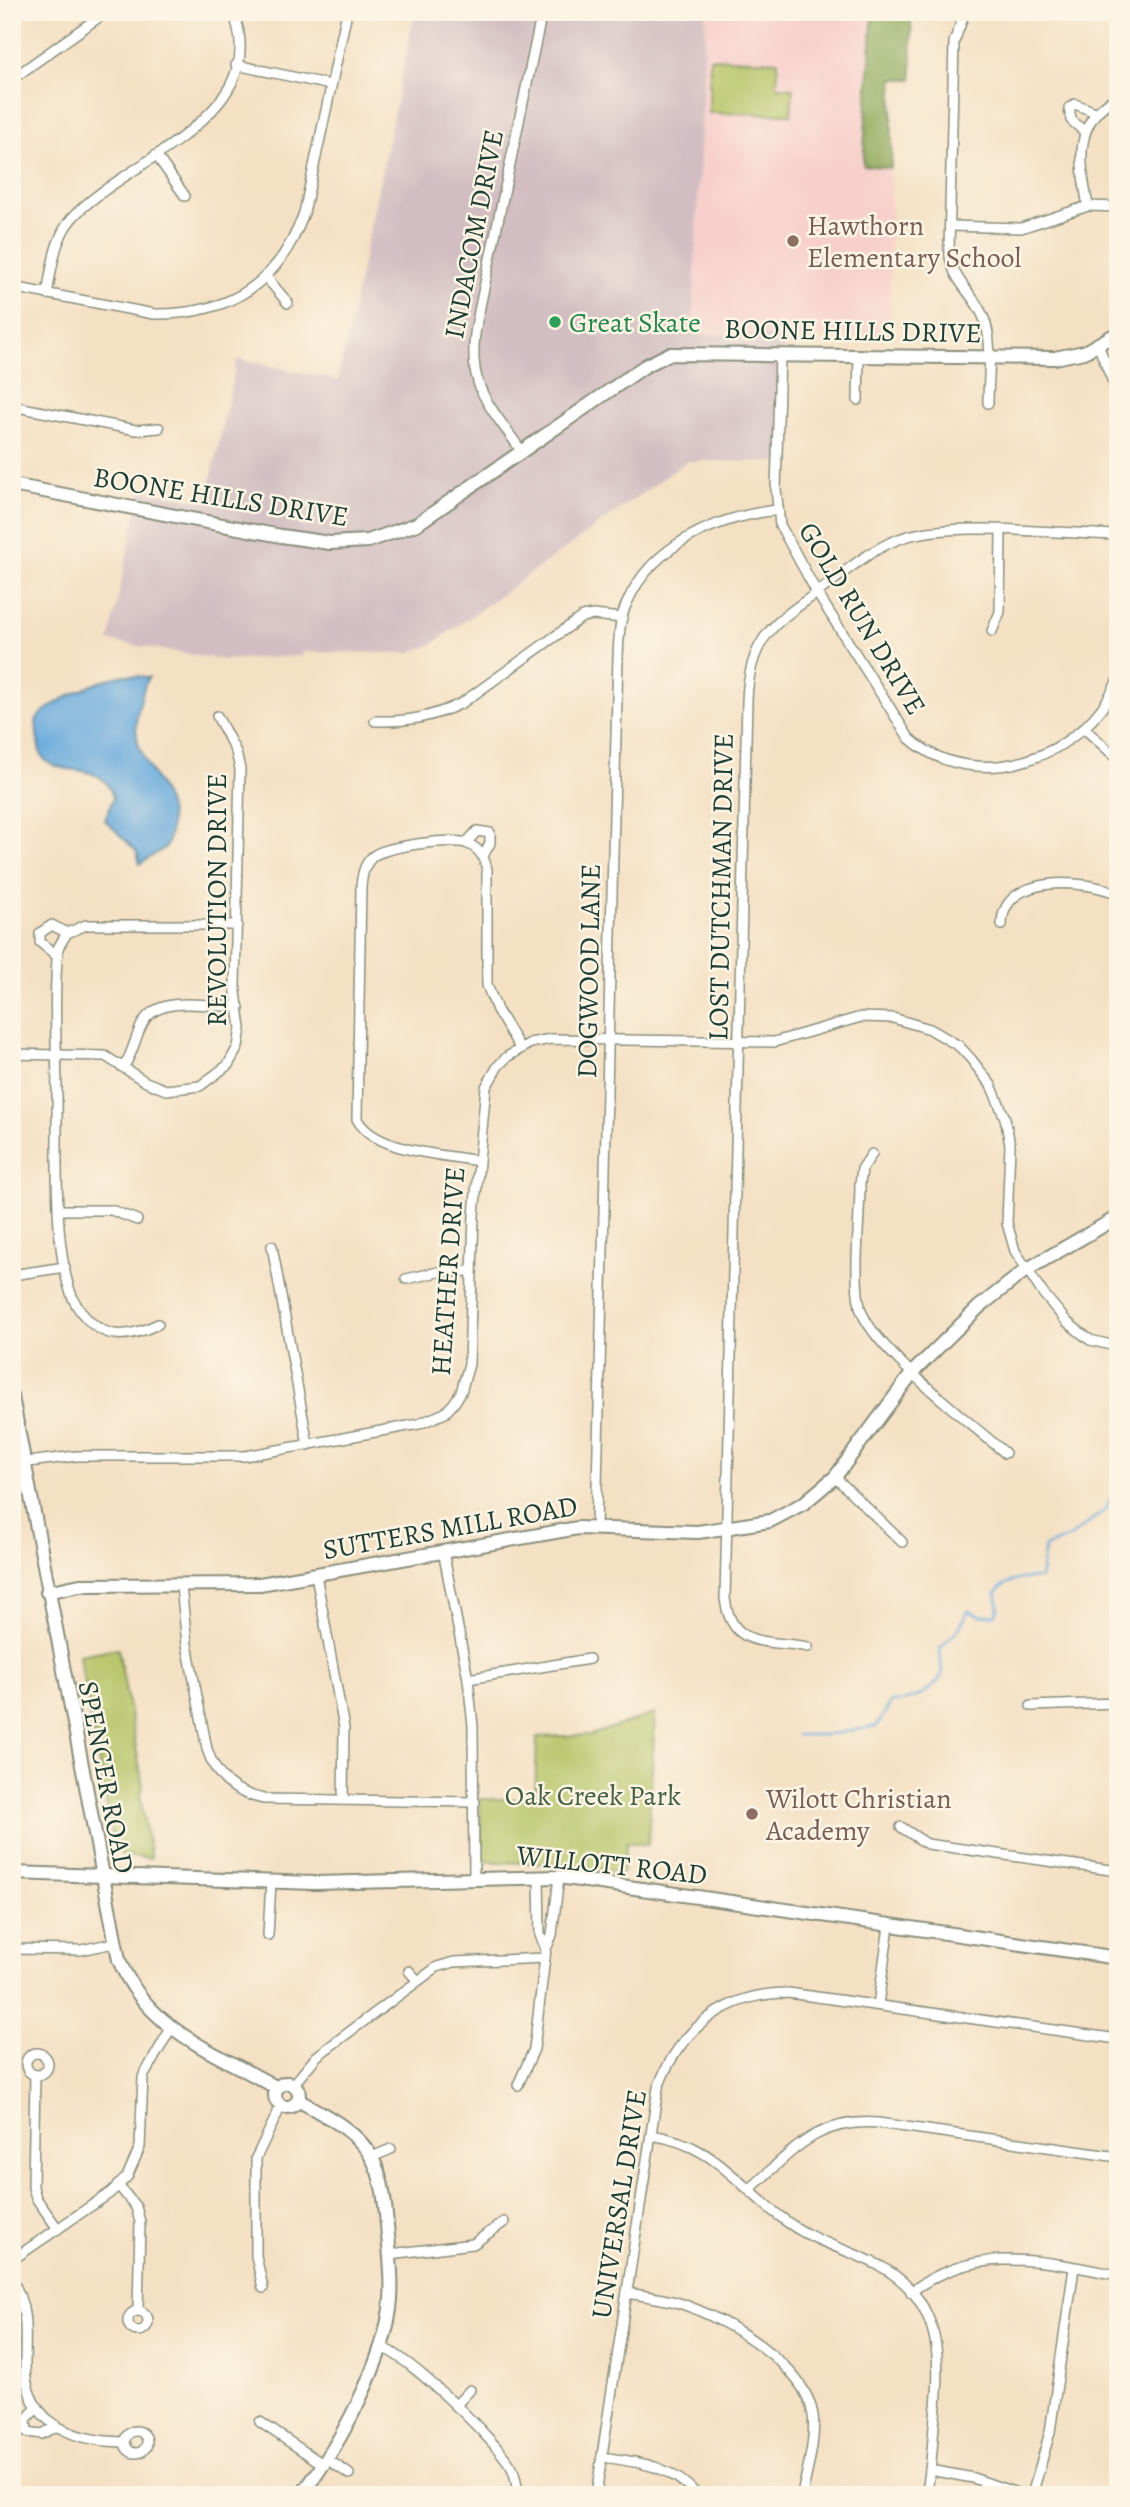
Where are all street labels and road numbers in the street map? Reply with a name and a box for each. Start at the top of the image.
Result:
street label: INDACOM DRIVE [435,126,513,342]
street label: BOONE HILLS DRIVE [724,310,982,352]
street label: BOONE HILLS DRIVE [91,458,351,536]
street label: GOLD RUN DRIVE [790,515,935,722]
street label: LOST DUTCHMAN DRIVE [699,733,743,1041]
street label: REVOLUTION DRIVE [198,773,236,1027]
street label: DOGWOOD LANE [568,863,610,1079]
street label: HEATHER DRIVE [422,1165,474,1377]
street label: SUTTERS MILL ROAD [320,1487,580,1569]
street label: SPENCER ROAD [69,1678,143,1877]
street label: WILLOTT ROAD [514,1836,709,1894]
street label: UNIVERSAL DRIVE [582,2087,656,2321]

